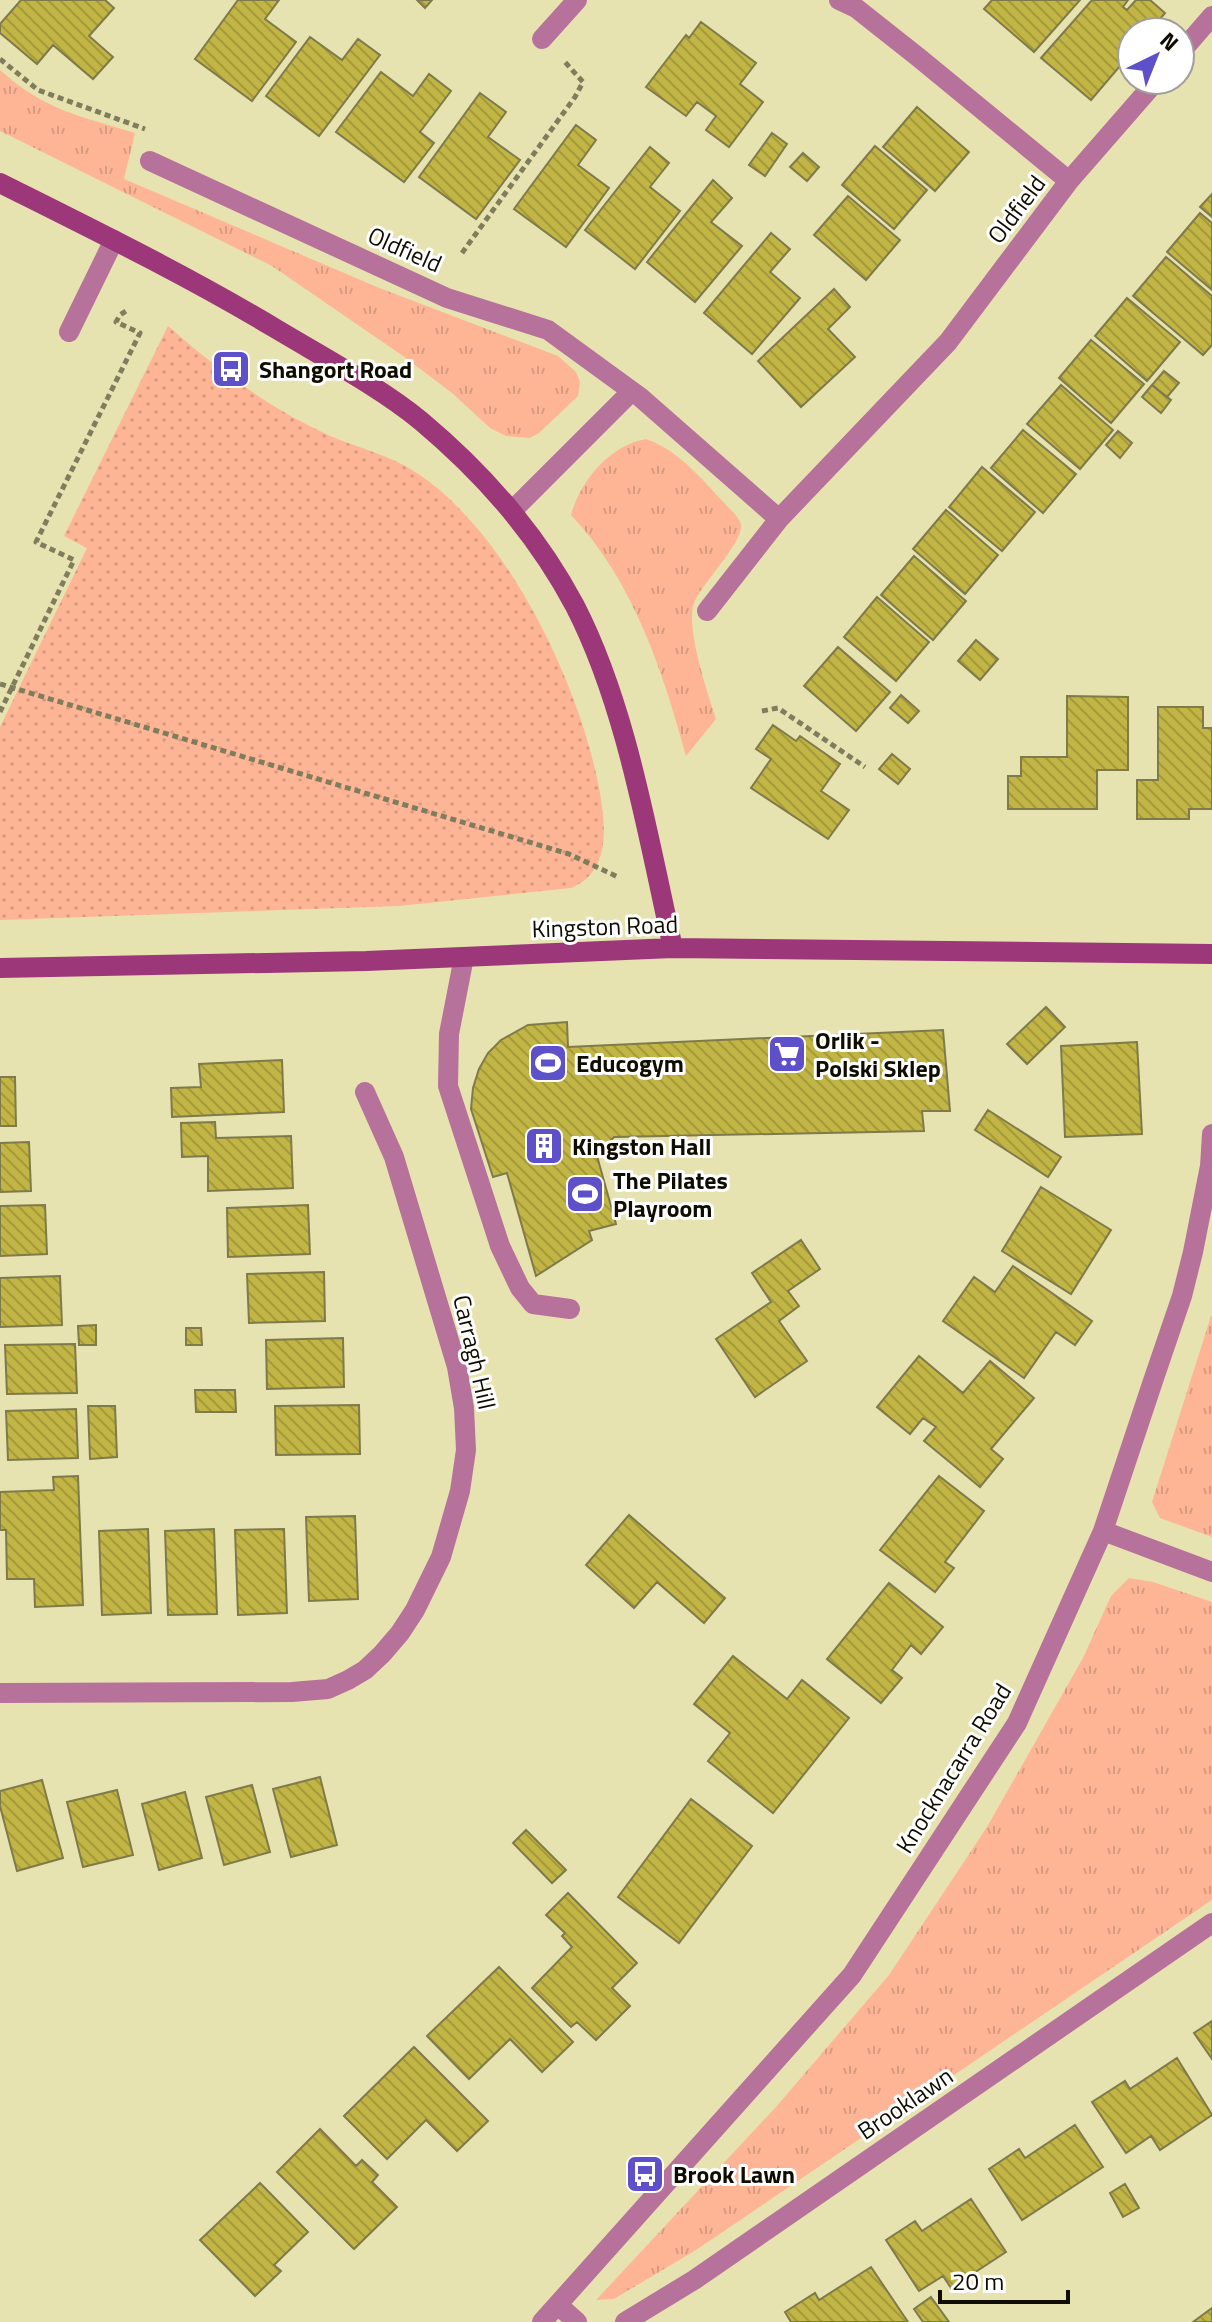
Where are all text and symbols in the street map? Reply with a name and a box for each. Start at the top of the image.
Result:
north arrow [1116,16,1196,96]
text: N [1152,24,1187,59]
street label: Oldfield [978,167,1054,251]
street label: Oldfield [362,217,448,281]
bus stop icon: Shangort Road [210,348,252,390]
place label: Shangort Road [259,351,412,387]
street label: Kingston Road [531,905,679,947]
place label: Orlik - Polski Sklep [815,1022,941,1086]
supermarket icon: Orlik - Polski Sklep [766,1033,808,1075]
sports icon: Educogym [527,1042,569,1084]
place label: Educogym [576,1045,684,1081]
building icon: Kingston Hall [523,1125,565,1167]
place label: Kingston Hall [572,1128,711,1164]
place label: The Pilates Playroom [613,1162,728,1226]
sports icon: The Pilates Playroom [564,1173,606,1215]
street label: Carragh Hill [444,1291,506,1413]
street label: Knocknacarra Road [886,1676,1020,1860]
street label: Brooklawn [850,2058,960,2148]
bus stop icon: Brook Lawn [624,2153,666,2195]
place label: Brook Lawn [673,2156,795,2192]
scale bar [940,2254,1068,2304]
text: 20 m [952,2263,1004,2299]

